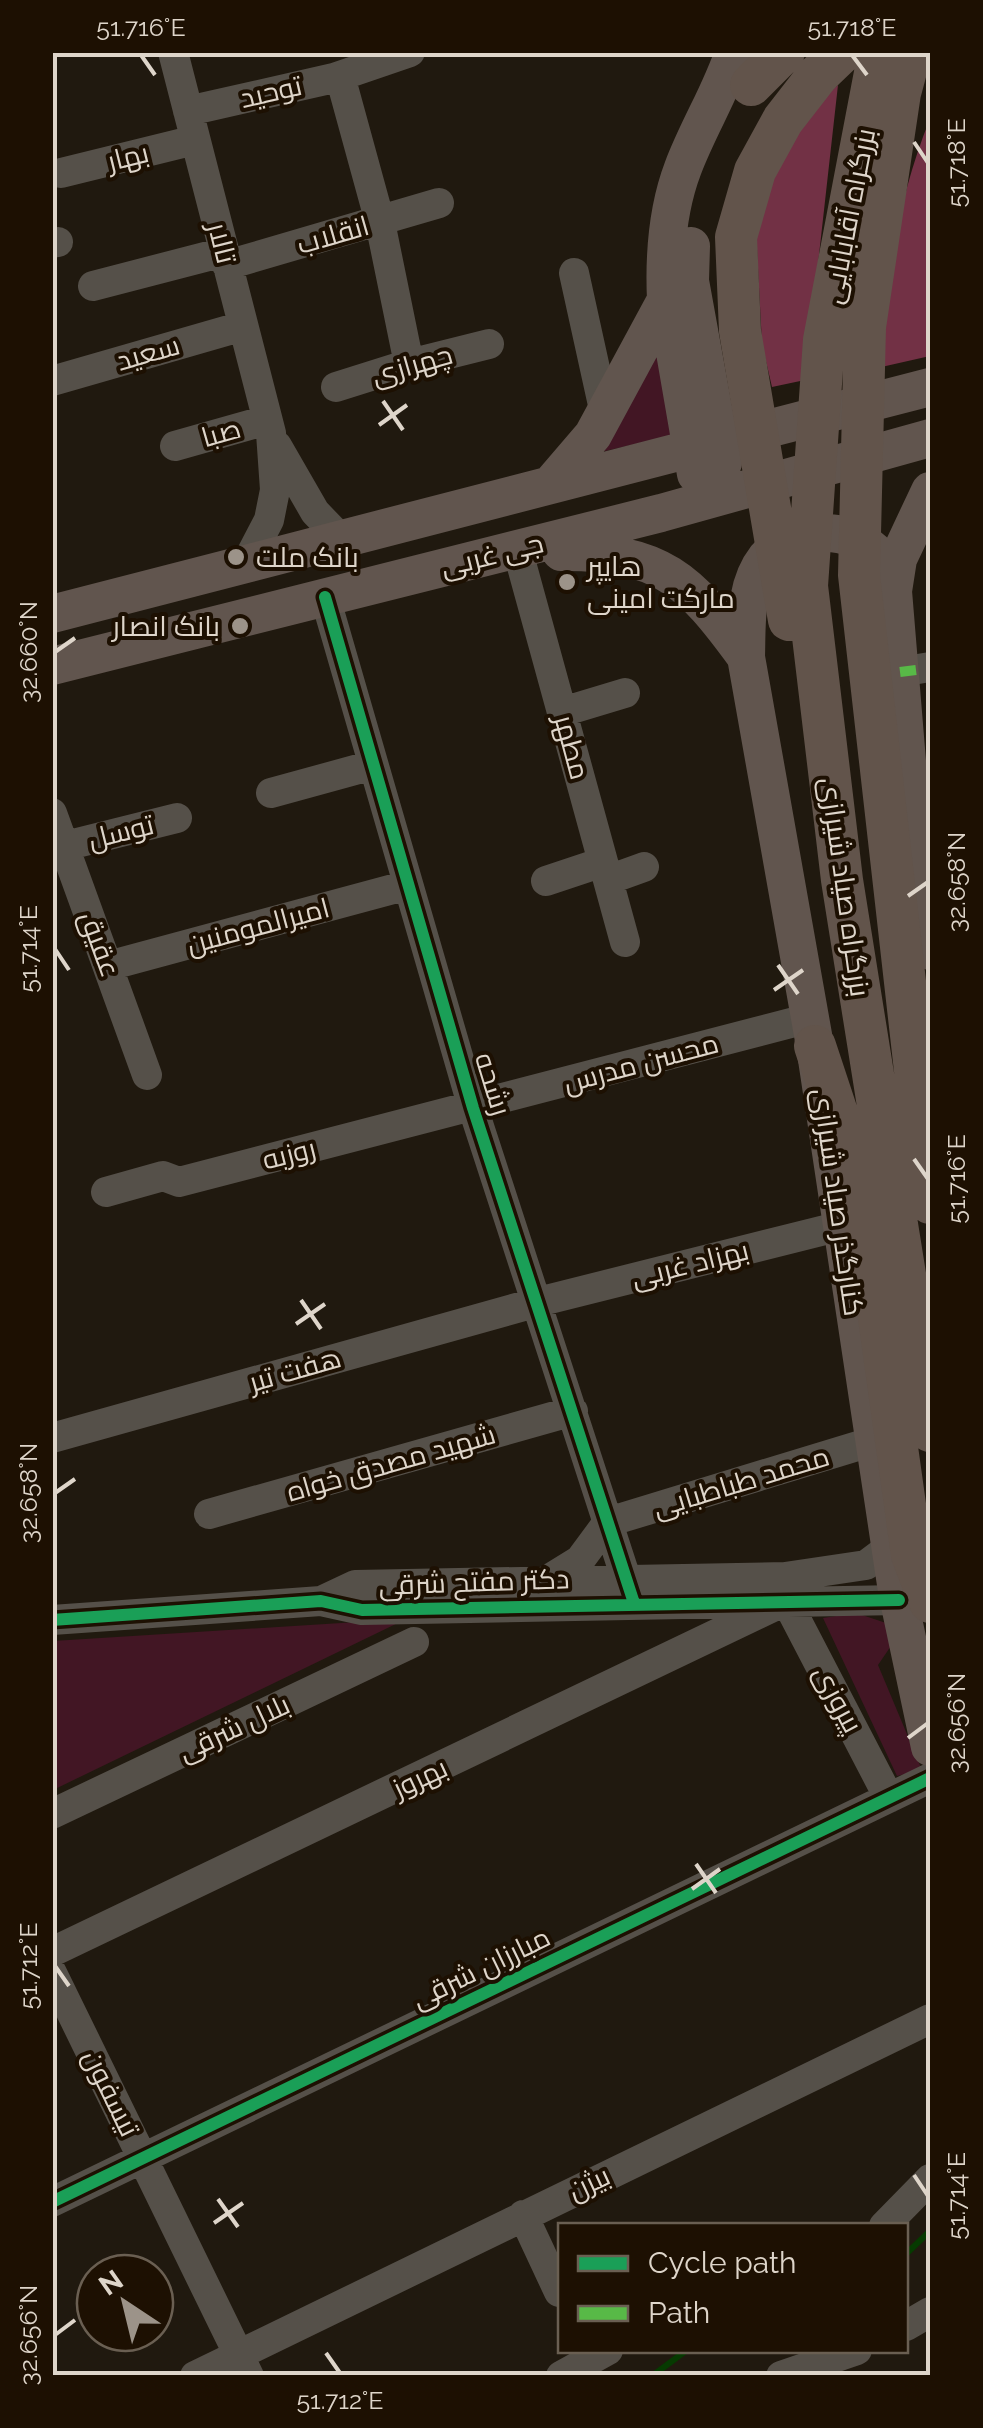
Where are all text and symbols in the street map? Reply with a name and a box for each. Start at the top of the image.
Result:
text: 51.716°E [96,12,186,42]
text: 51.718°E [807,12,897,42]
street label: توحید [237,69,306,115]
text: 51.718°E [941,118,971,208]
street label: بزرگراه آقابابایی [816,125,882,307]
street label: بهار [102,136,152,179]
street label: انقلاب [293,209,373,261]
street label: تالار [201,217,243,267]
street label: سعید [113,328,183,378]
street label: چهرازی [368,338,457,394]
street label: صبا [197,412,245,454]
street label: جی غربی [437,526,547,584]
place label: بانک ملت [256,541,359,574]
marker: بانک ملت [225,546,247,568]
place label: هایپر مارکت امینی [585,550,735,615]
marker: هایپر مارکت امینی [556,571,578,593]
text: 32.660°N [13,601,43,703]
place label: بانک انصار [110,610,220,643]
marker: بانک انصار [229,615,251,637]
street label: مطهر [547,709,596,783]
street label: بزرگراه صیاد شیرازی [813,775,877,999]
street label: توسل [85,808,158,856]
text: 32.658°N [941,832,971,932]
street label: امیرالمومنین [183,891,333,961]
text: 51.714°E [13,905,43,993]
street label: عقیق [73,907,127,981]
street label: محسن مدرس [560,1026,722,1100]
street label: رشحه [468,1049,518,1119]
street label: کنارگذر صیاد شیرازی [806,1086,870,1318]
street label: روزبه [259,1131,319,1177]
text: 51.716°E [941,1134,971,1224]
street label: بهزاد غربی [628,1234,752,1294]
street label: هفت تیر [243,1341,345,1399]
street label: شهید مصدق خواه [283,1417,499,1509]
street label: محمد طباطبایی [649,1440,833,1524]
text: 32.658°N [13,1443,43,1543]
street label: دکتر مفتح شرقی [378,1562,570,1604]
street label: پیروزی [805,1660,870,1740]
text: 32.656°N [941,1673,971,1773]
street label: بلال شرقی [173,1688,295,1768]
street label: بهروز [385,1751,453,1806]
street label: مبارزان شرقی [406,1920,556,2016]
text: 51.712°E [13,1922,43,2010]
street label: تیسفون [76,2044,146,2142]
text: 51.714°E [941,2152,971,2240]
street label: بیژن [563,2159,615,2207]
legend [558,2223,908,2353]
text: Cycle path [648,2245,796,2280]
north arrow [75,2253,175,2353]
text: N [93,2263,129,2303]
text: 32.656°N [13,2285,43,2385]
text: Path [648,2295,710,2330]
text: 51.712°E [296,2385,384,2415]

